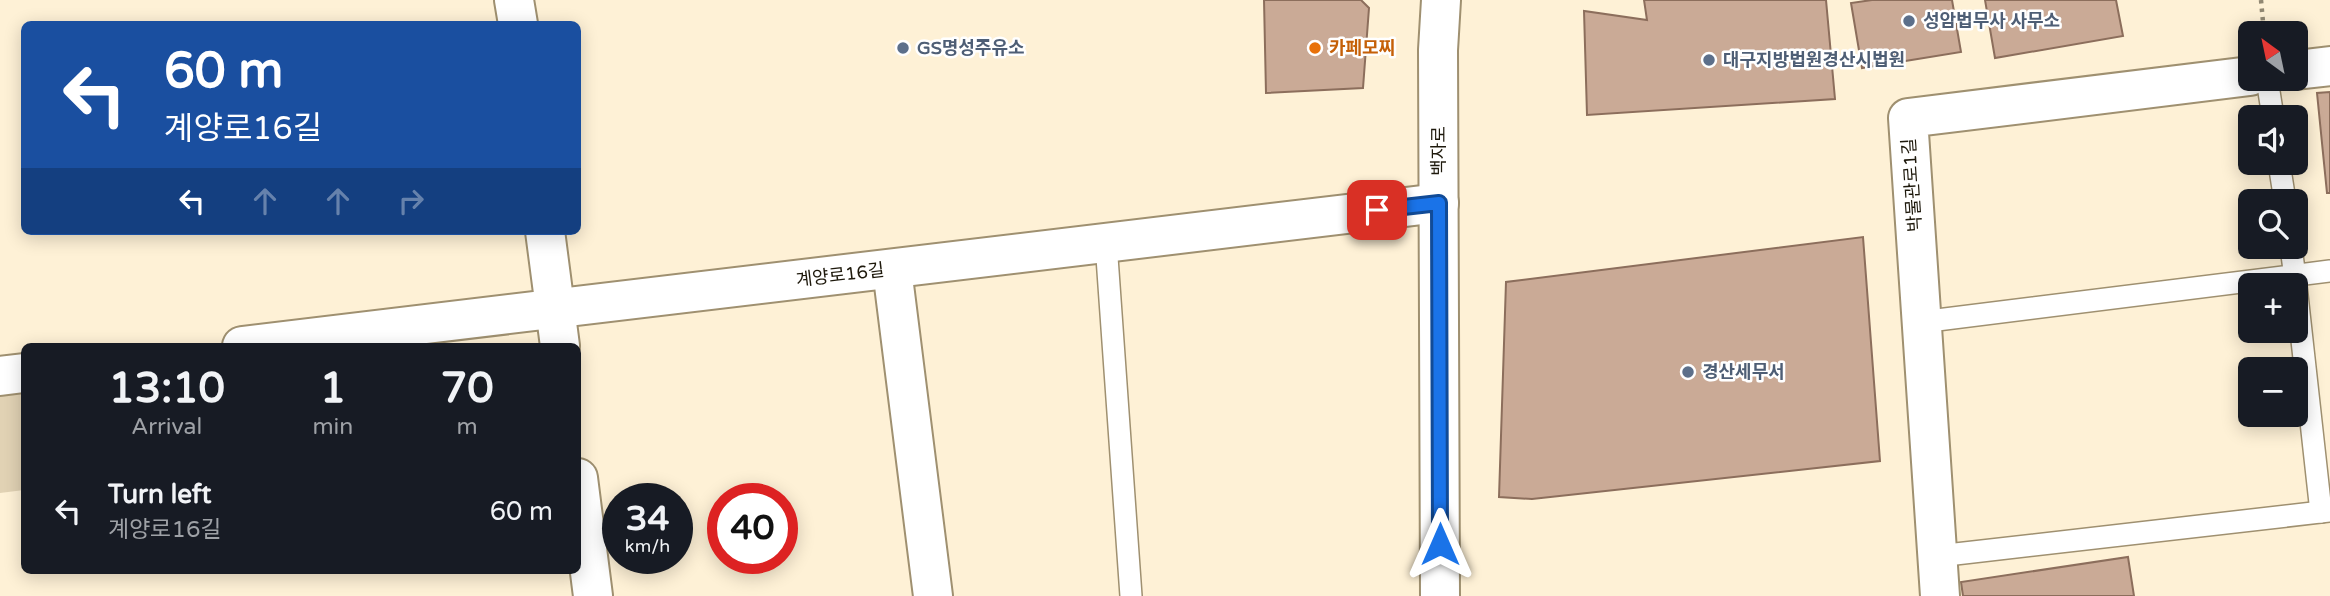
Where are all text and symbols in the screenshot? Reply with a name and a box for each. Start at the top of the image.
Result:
place label: 성암법무사 사무소 [1923,10,2060,32]
marker: 성암법무사 사무소 [1901,13,1917,29]
north arrow [2238,21,2308,91]
map controls [2238,21,2308,427]
place label: GS명성주유소 [917,37,1025,59]
place label: 카페모찌 [1329,37,1395,59]
marker: GS명성주유소 [895,40,911,56]
marker: 카페모찌 [1307,40,1323,56]
text: 60 m [164,42,283,101]
icon: left [49,49,140,140]
place label: 대구지방법원경산시법원 [1723,49,1905,71]
marker: 대구지방법원경산시법원 [1701,52,1717,68]
button: sound [2238,105,2308,175]
text: 계양로16길 [164,110,322,148]
street label: 백자로 [1428,126,1450,176]
street label: 박물관로1길 [1898,137,1926,233]
pin [1347,180,1407,240]
icon: left [173,182,211,220]
icon: ahead [246,182,284,220]
icon: ahead [319,182,357,220]
icon: right [392,182,430,220]
button: search [2238,189,2308,259]
icon: arrive [1358,191,1396,229]
street label: 계양로16길 [795,259,885,291]
button: + [2238,273,2308,343]
button: − [2238,357,2308,427]
place label: 경산세무서 [1702,361,1785,383]
text: 13:10 [108,363,225,414]
text: 1 [320,363,346,414]
text: 70 [441,363,494,414]
marker: 경산세무서 [1680,364,1696,380]
text: Arrival [131,413,202,441]
text: min [312,413,353,441]
text: m [457,413,478,441]
text: Turn left [108,479,211,510]
speed limit sign: 40 [707,483,798,574]
icon: left [49,492,87,530]
text: 60 m [490,496,553,527]
text: 34 [626,498,669,540]
position arrow [1403,507,1477,581]
text: 계양로16길 [108,516,222,544]
text: km/h [625,535,670,557]

